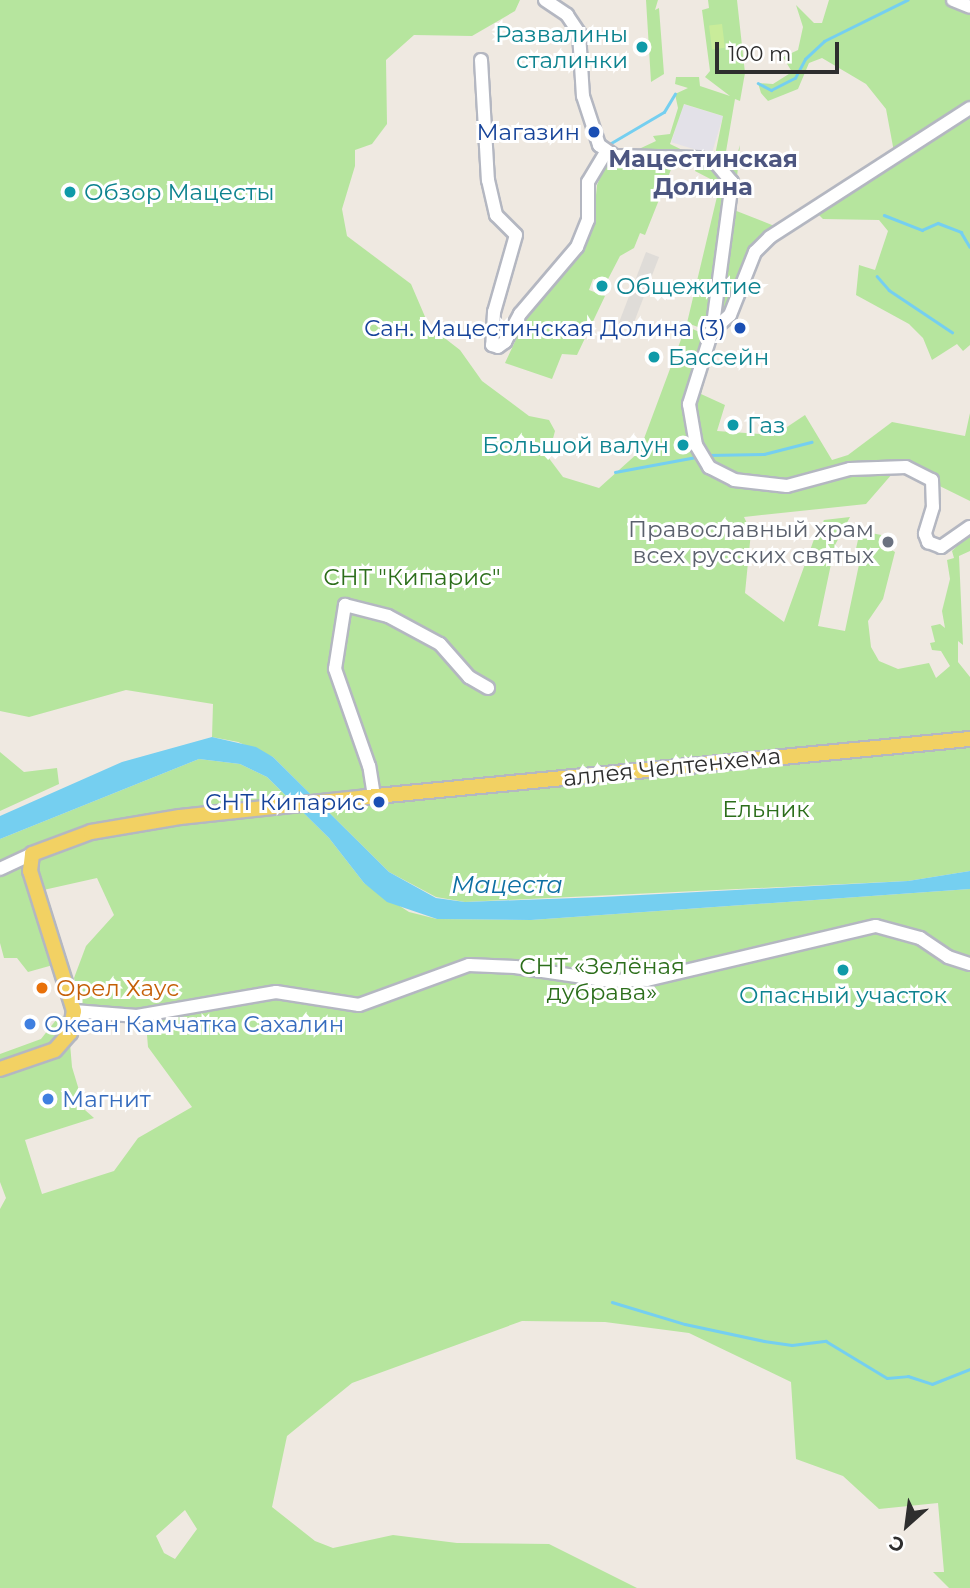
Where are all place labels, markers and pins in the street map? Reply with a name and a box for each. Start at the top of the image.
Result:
place label: Развалины сталинки [495,20,628,74]
marker: Развалины сталинки [634,39,650,55]
place label: Магазин [476,118,580,146]
marker: Магазин [586,124,602,140]
place label: Обзор Мацесты [84,178,275,206]
marker: Обзор Мацесты [62,184,78,200]
place label: Общежитие [616,272,762,300]
marker: Общежитие [594,278,610,294]
place label: Сан. Мацестинская Долина (3) [364,314,726,342]
marker: Сан. Мацестинская Долина (3) [732,320,748,336]
place label: Бассейн [668,343,769,371]
marker: Бассейн [646,349,662,365]
place label: Газ [747,411,785,439]
marker: Газ [725,417,741,433]
place label: Большой валун [482,431,669,459]
marker: Большой валун [675,437,691,453]
place label: Православный храм всех русских святых [628,515,874,569]
marker: Православный храм всех русских святых [880,534,896,550]
place label: СНТ Кипарис [205,788,365,816]
marker: СНТ Кипарис [371,794,387,810]
marker: Опасный участок [835,962,851,978]
place label: Орел Хаус [56,974,179,1002]
marker: Орел Хаус [34,980,50,996]
place label: Опасный участок [739,981,947,1009]
place label: Океан Камчатка Сахалин [44,1010,344,1038]
marker: Океан Камчатка Сахалин [22,1016,38,1032]
place label: Магнит [62,1085,151,1113]
marker: Магнит [40,1091,56,1107]

